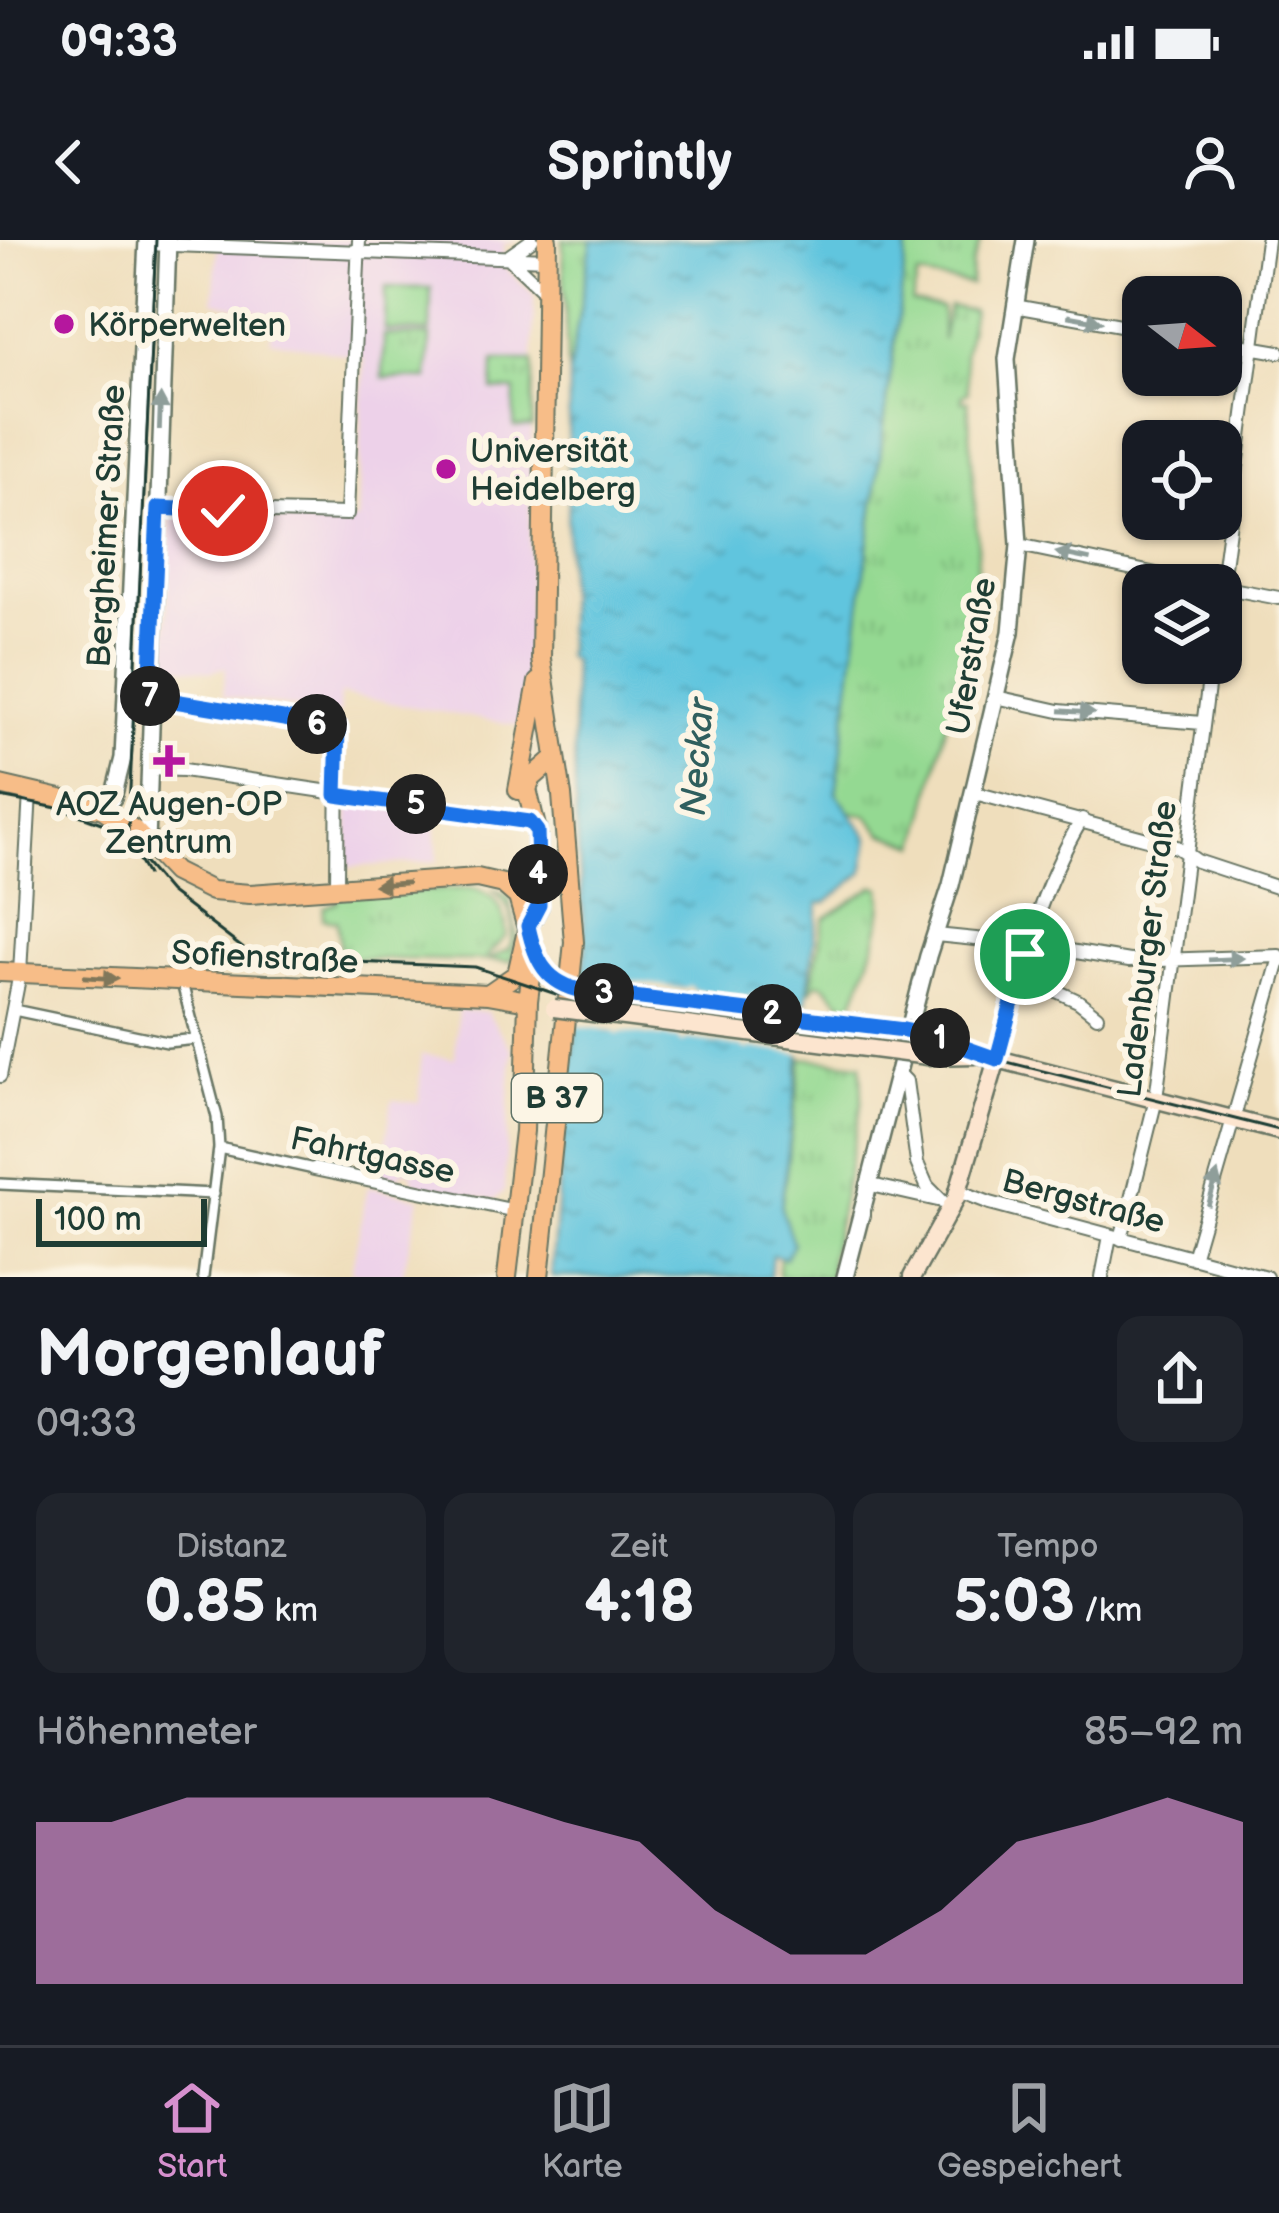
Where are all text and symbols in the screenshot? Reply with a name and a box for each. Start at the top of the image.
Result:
text: 09:33 [60,15,178,70]
icon: back [36,129,102,195]
icon: person [1177,129,1243,195]
text: Sprintly [547,130,732,195]
north arrow [1122,276,1242,396]
map controls [1122,276,1242,684]
place label: Körperwelten [88,306,286,346]
one-way arrow [1067,310,1105,328]
marker: Körperwelten [51,311,77,337]
street label: Bergheimer Straße [80,384,134,668]
one-way arrow [151,392,170,430]
button: locate [1122,420,1242,540]
place label: Universität Heidelberg [470,432,636,510]
marker: Universität Heidelberg [433,456,459,482]
pin [172,460,274,562]
icon: check [190,478,256,544]
one-way arrow [1054,546,1091,565]
button: layers [1122,564,1242,684]
street label: Uferstraße [938,575,1005,738]
pin: 7 [120,666,180,726]
text: 7 [141,676,159,716]
pin: 6 [287,694,347,754]
water label: Neckar [673,694,724,817]
one-way arrow [1059,702,1096,721]
text: 6 [307,704,327,744]
marker: AOZ Augen-OP Zentrum [153,745,185,777]
pin: 5 [386,774,446,834]
text: 5 [406,784,426,824]
place label: AOZ Augen-OP Zentrum [56,785,282,863]
street label: Ladenburger Straße [1110,799,1186,1100]
pin: 4 [508,844,568,904]
text: 4 [528,854,548,894]
one-way arrow [372,875,409,894]
pin [974,903,1076,1005]
icon: arrive [992,921,1058,987]
street label: Sofienstraße [170,933,359,983]
one-way arrow [1208,949,1246,968]
pin: 3 [574,963,634,1023]
one-way arrow [83,968,120,987]
text: 3 [594,973,614,1013]
pin: 2 [742,984,802,1044]
text: 2 [762,994,782,1034]
pin: 1 [910,1008,970,1068]
text: 1 [933,1018,947,1058]
road number: B 37 [512,1074,602,1122]
street label: Fahrtgasse [287,1119,458,1193]
street label: Bergstraße [998,1161,1169,1243]
one-way arrow [1205,1170,1223,1207]
scale bar [36,1193,207,1246]
text: 100 m [54,1200,142,1240]
text: Morgenlauf [36,1316,384,1395]
button: share [1117,1316,1243,1442]
text: 09:33 [36,1401,137,1448]
text: Distanz [176,1527,286,1567]
text: Zeit [611,1527,668,1567]
text: Tempo [997,1527,1098,1567]
text: 0.85 [144,1567,266,1639]
text: 4:18 [584,1567,695,1639]
text: 5:03 [953,1567,1075,1639]
text: km [266,1591,318,1631]
text: /km [1075,1591,1142,1631]
text: Höhenmeter [36,1709,257,1756]
text: 85–92 m [1084,1709,1243,1756]
tab: Start [157,2075,227,2187]
tab: Karte [542,2075,622,2187]
tab: Gespeichert [937,2075,1122,2187]

